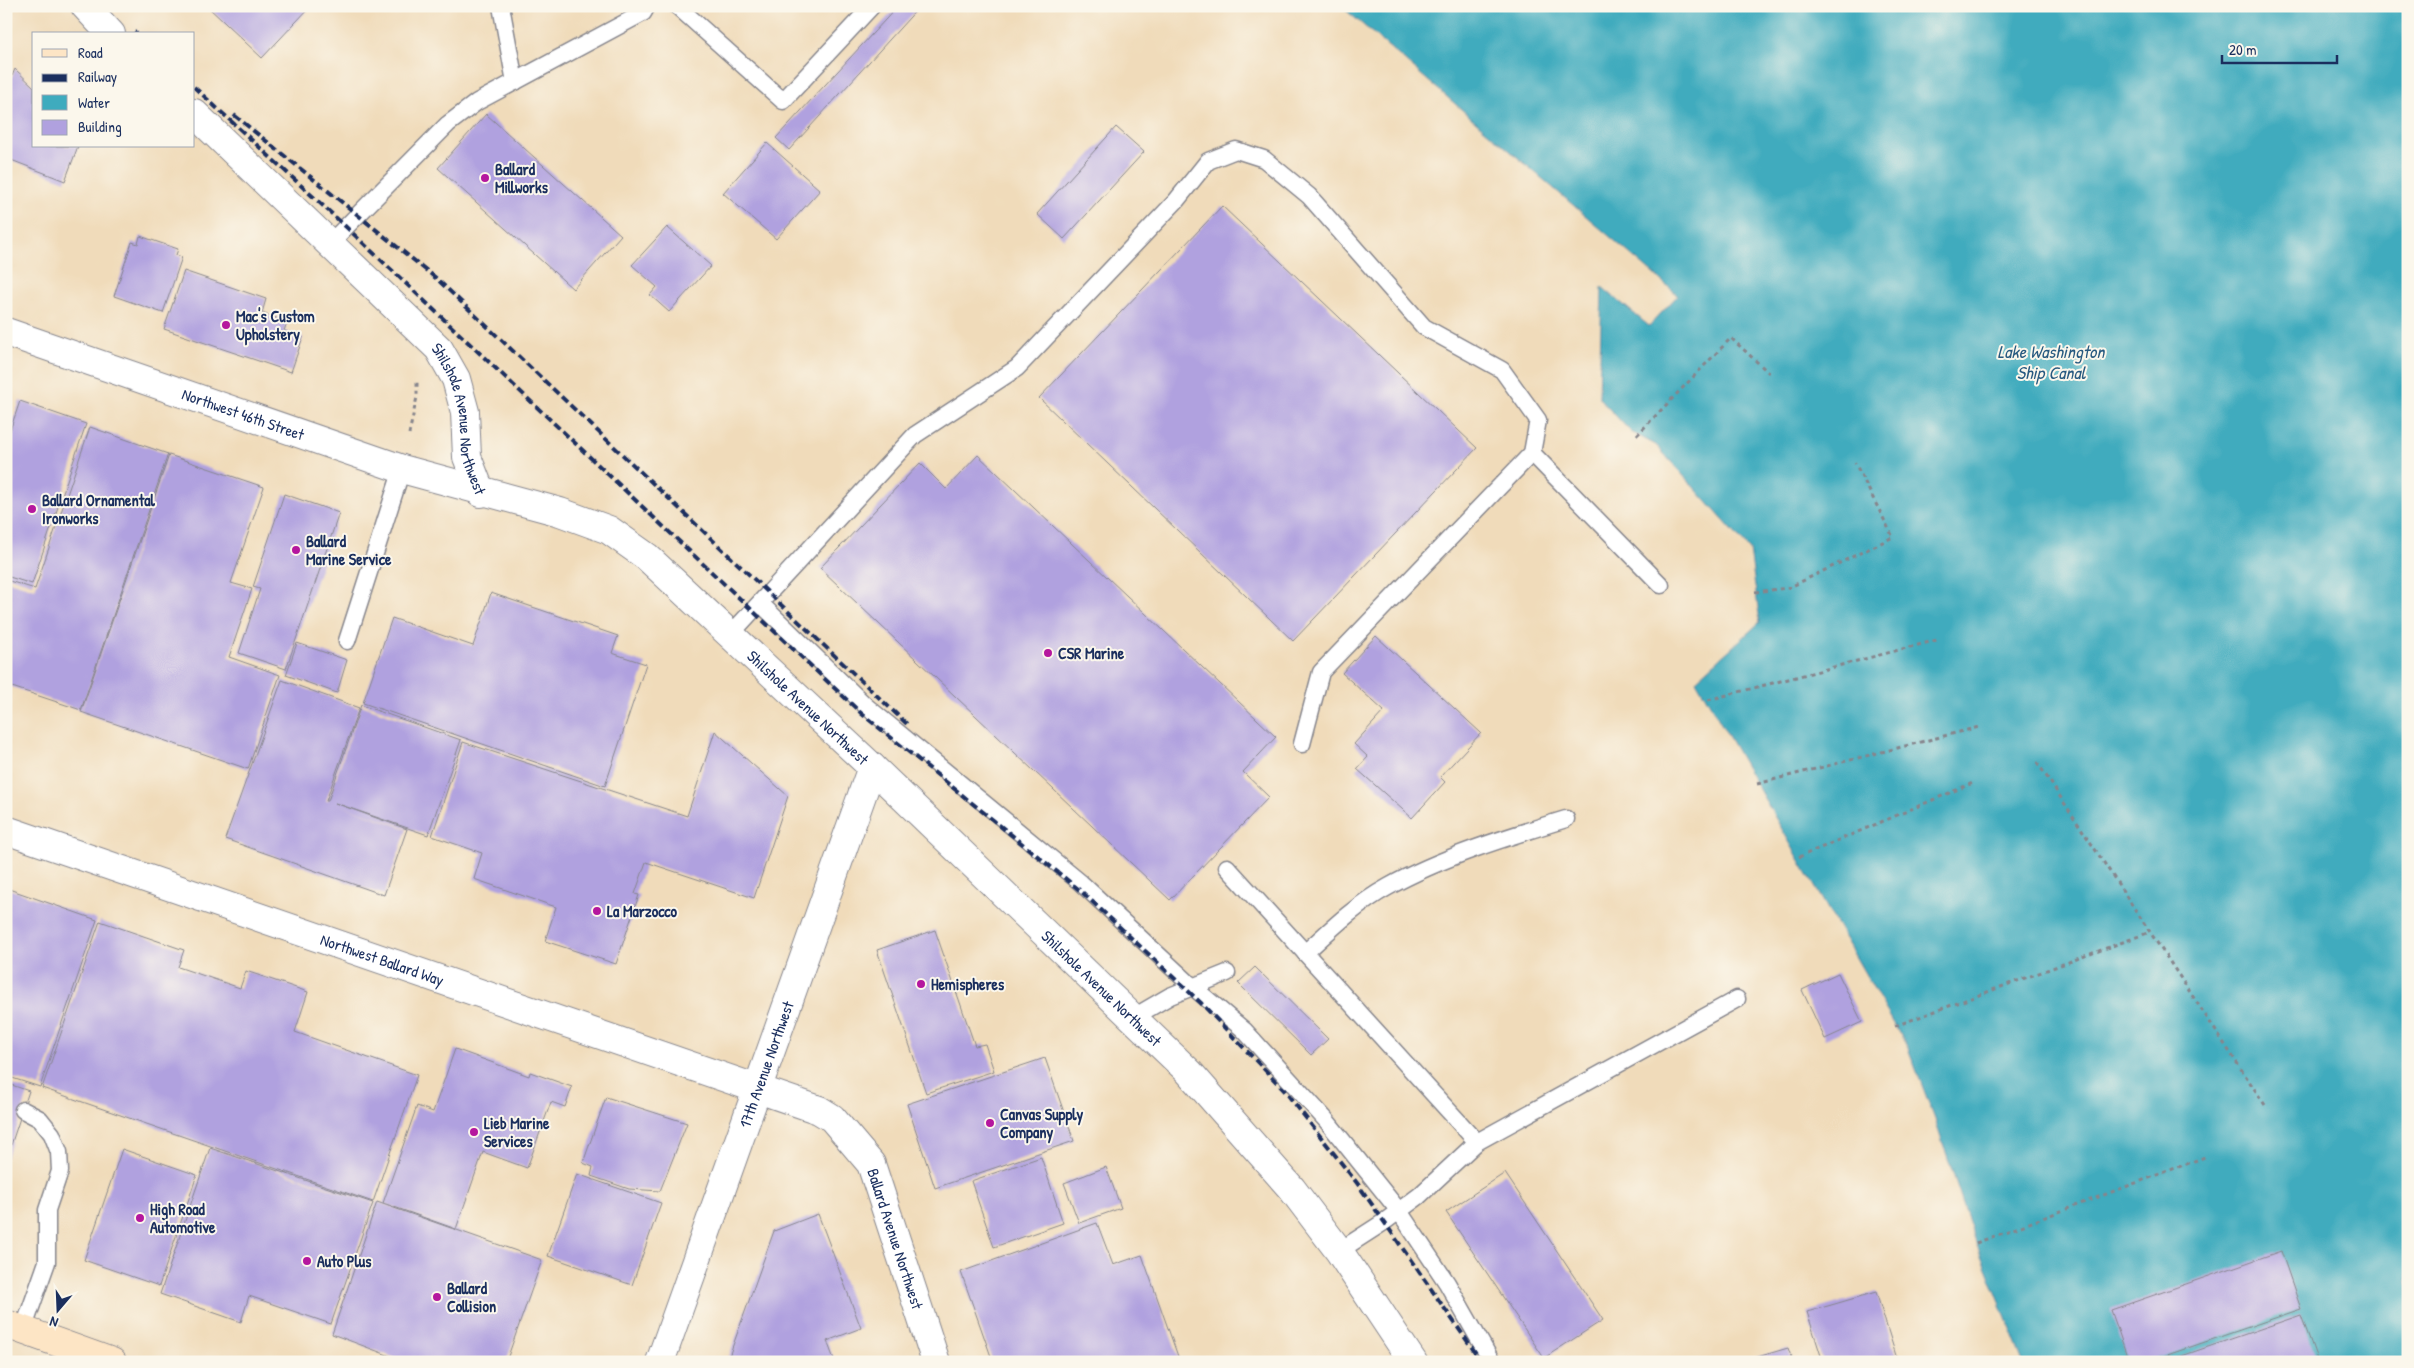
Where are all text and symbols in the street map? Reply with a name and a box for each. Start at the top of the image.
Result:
legend [32,32,195,148]
scale bar [2222,32,2336,64]
text: 20 m [2229,39,2256,60]
text: Road [78,42,103,63]
text: Railway [78,66,117,87]
text: Water [78,92,110,113]
text: Building [78,116,122,137]
place label: Ballard Millworks [495,158,549,198]
marker: Ballard Millworks [479,172,491,184]
place label: Mac's Custom Upholstery [236,305,315,346]
marker: Mac's Custom Upholstery [220,319,232,331]
street label: Shilshole Avenue Northwest [427,337,492,498]
water label: Lake Washington Ship Canal [1998,339,2106,385]
street label: Northwest 46th Street [179,383,308,446]
place label: Ballard Ornamental Ironworks [42,489,155,529]
marker: Ballard Ornamental Ironworks [26,503,38,515]
place label: Ballard Marine Service [306,530,392,570]
marker: Ballard Marine Service [290,544,302,556]
place label: CSR Marine [1058,642,1125,664]
street label: Shilshole Avenue Northwest [743,645,874,770]
marker: CSR Marine [1042,647,1054,659]
place label: La Marzocco [607,900,678,922]
marker: La Marzocco [591,905,603,917]
street label: Shilshole Avenue Northwest [1037,925,1167,1051]
street label: Northwest Ballard Way [318,928,447,991]
place label: Hemispheres [931,973,1005,996]
marker: Hemispheres [915,978,927,990]
street label: 17th Avenue Northwest [733,998,799,1131]
place label: Canvas Supply Company [1000,1103,1083,1144]
place label: Lieb Marine Services [484,1112,550,1152]
marker: Canvas Supply Company [984,1117,996,1129]
marker: Lieb Marine Services [468,1126,480,1138]
street label: Ballard Avenue Northwest [862,1165,929,1312]
place label: High Road Automotive [150,1198,216,1238]
marker: High Road Automotive [134,1212,146,1224]
place label: Auto Plus [317,1250,372,1272]
marker: Auto Plus [301,1255,313,1267]
place label: Ballard Collision [447,1277,496,1317]
north arrow [32,1286,82,1336]
marker: Ballard Collision [431,1291,443,1303]
text: N [46,1312,60,1333]

